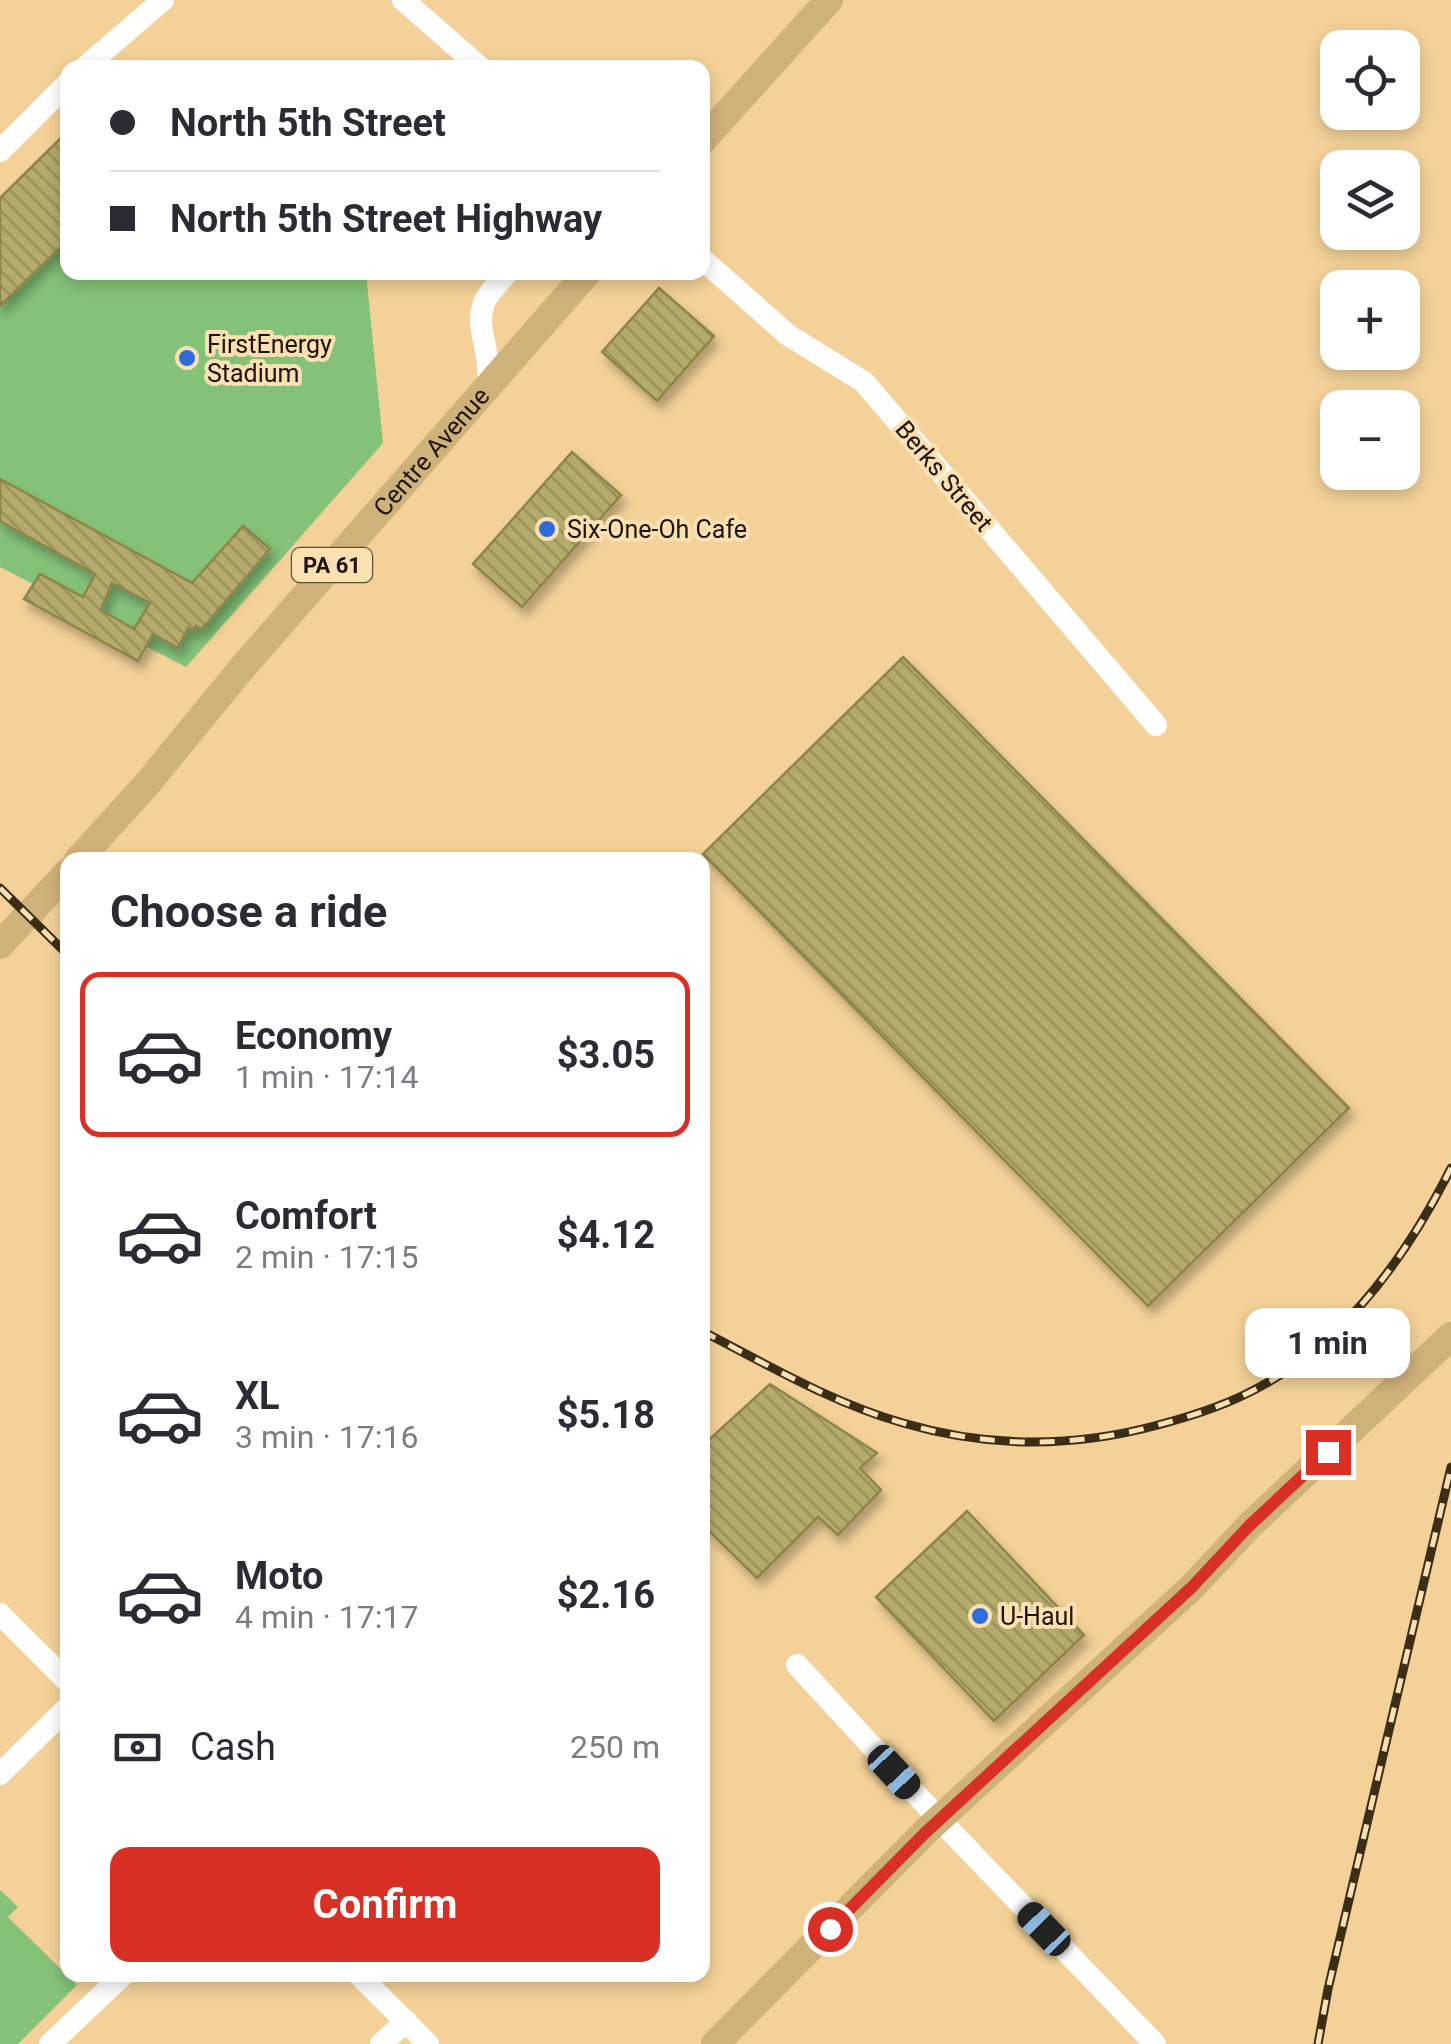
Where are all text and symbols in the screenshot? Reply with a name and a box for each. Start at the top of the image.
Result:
map controls [1320,30,1420,490]
button: locate [1320,30,1420,130]
text: North 5th Street [170,101,446,145]
button: layers [1320,150,1420,250]
text: North 5th Street Highway [170,197,602,241]
button: + [1320,270,1420,370]
place label: FirstEnergy Stadium [207,330,332,388]
marker: FirstEnergy Stadium [176,347,198,369]
street label: Centre Avenue [367,381,495,522]
button: − [1320,390,1420,490]
street label: Berks Street [889,415,999,537]
place label: Six-One-Oh Cafe [567,515,747,544]
marker: Six-One-Oh Cafe [536,518,558,540]
road number: PA 61 [292,548,372,582]
text: Choose a ride [110,885,387,938]
icon: car [115,1010,205,1100]
text: Economy [235,1014,392,1058]
text: $3.05 [557,1033,655,1077]
text: 1 min · 17:14 [235,1058,418,1096]
icon: car [115,1190,205,1280]
text: Comfort [235,1194,377,1238]
text: $4.12 [557,1213,655,1257]
text: 2 min · 17:15 [235,1238,418,1276]
callout: 1 min [1246,1307,1410,1377]
text: 1 min [1287,1324,1368,1362]
icon: car [115,1370,205,1460]
text: XL [235,1374,280,1418]
text: $5.18 [557,1393,655,1437]
text: 3 min · 17:16 [235,1418,418,1456]
route end [1306,1430,1351,1475]
icon: car [115,1550,205,1640]
text: Moto [235,1554,324,1598]
text: $2.16 [557,1573,655,1617]
text: 4 min · 17:17 [235,1598,418,1636]
place label: U-Haul [1000,1602,1074,1631]
marker: U-Haul [969,1605,991,1627]
icon: cash [110,1720,165,1775]
text: Cash [190,1725,276,1769]
text: 250 m [570,1728,660,1766]
car [863,1740,925,1804]
button: Confirm [110,1847,660,1962]
car [1012,1897,1076,1961]
route start [808,1907,853,1952]

